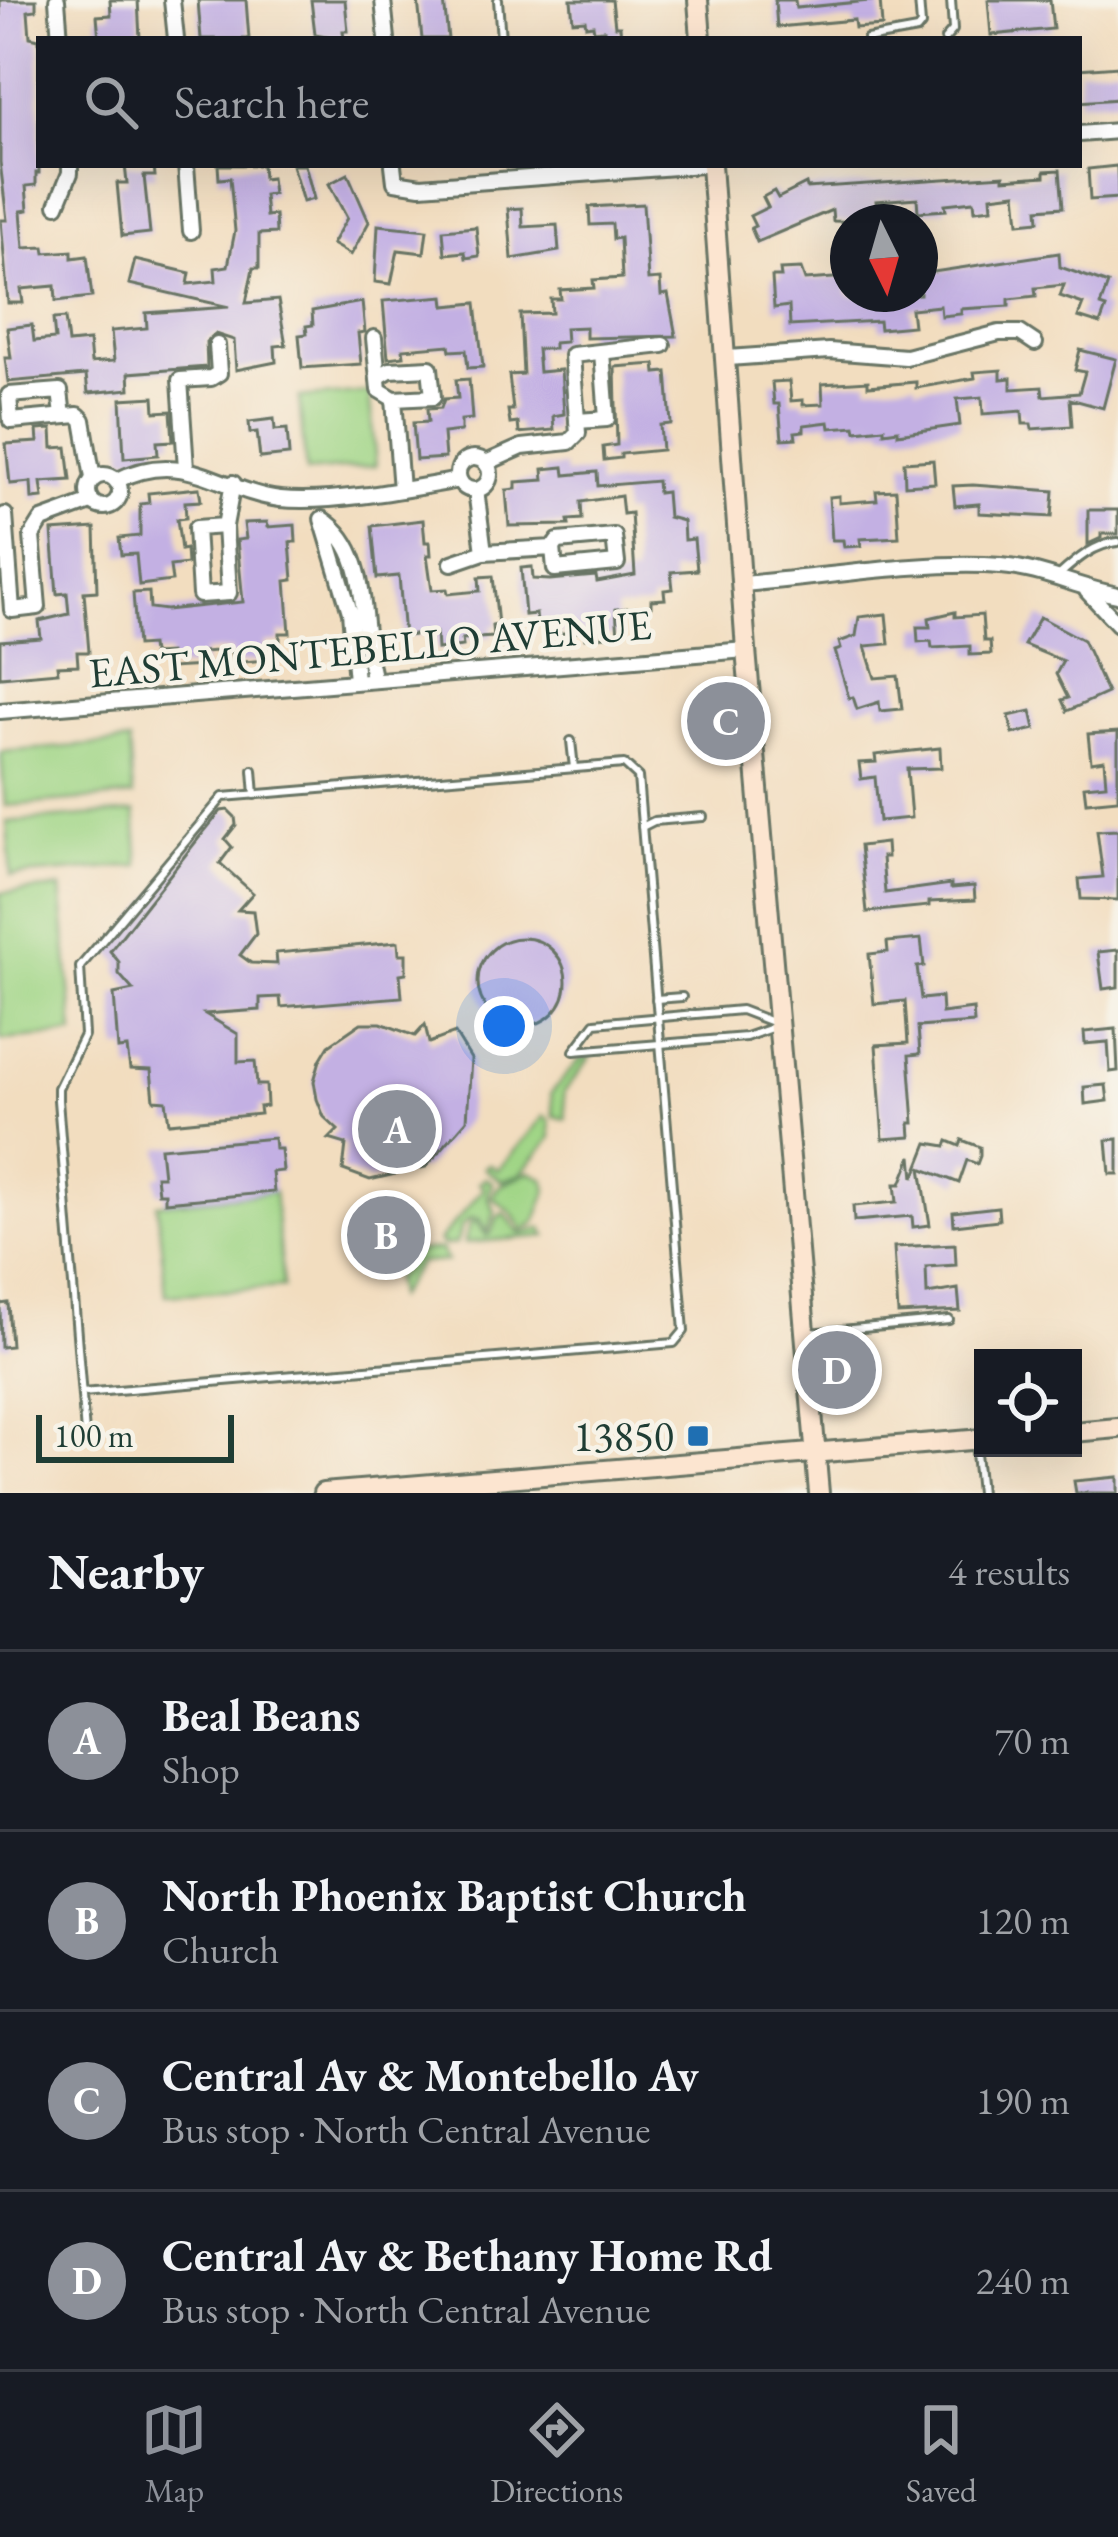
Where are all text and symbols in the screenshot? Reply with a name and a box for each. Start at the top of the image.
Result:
search box [36,36,1082,168]
icon: search [78,69,144,135]
text: Search here [174,73,369,131]
north arrow [830,204,938,312]
street label: EAST MONTEBELLO AVENUE [86,596,654,701]
pin: C [687,676,765,766]
your location [474,996,534,1056]
pin: A [358,1084,436,1174]
pin: B [347,1190,425,1280]
pin: D [798,1325,876,1415]
map controls [974,1349,1082,1457]
button: locate [974,1349,1082,1457]
scale bar [36,1409,234,1462]
place label: 13850 [573,1409,674,1464]
text: 100 m [54,1414,134,1457]
marker: 13850 [685,1423,711,1449]
text: Nearby [48,1538,204,1604]
text: 4 results [948,1546,1070,1597]
text: Beal Beans [162,1686,360,1744]
text: A [73,1715,101,1766]
text: 70 m [994,1715,1070,1766]
text: Shop [162,1744,240,1795]
text: North Phoenix Baptist Church [162,1866,747,1924]
text: B [75,1895,99,1946]
text: 120 m [976,1895,1070,1946]
text: Church [162,1924,279,1975]
text: Central Av & Montebello Av [162,2046,699,2104]
text: C [73,2075,101,2126]
text: 190 m [976,2075,1070,2126]
text: Bus stop · North Central Avenue [162,2104,650,2155]
text: Central Av & Bethany Home Rd [162,2226,773,2284]
text: D [72,2255,102,2306]
text: 240 m [976,2255,1070,2306]
text: Bus stop · North Central Avenue [162,2284,650,2335]
tab: Map [141,2397,207,2512]
tab: Directions [490,2397,623,2512]
tab: Saved [906,2397,977,2512]

